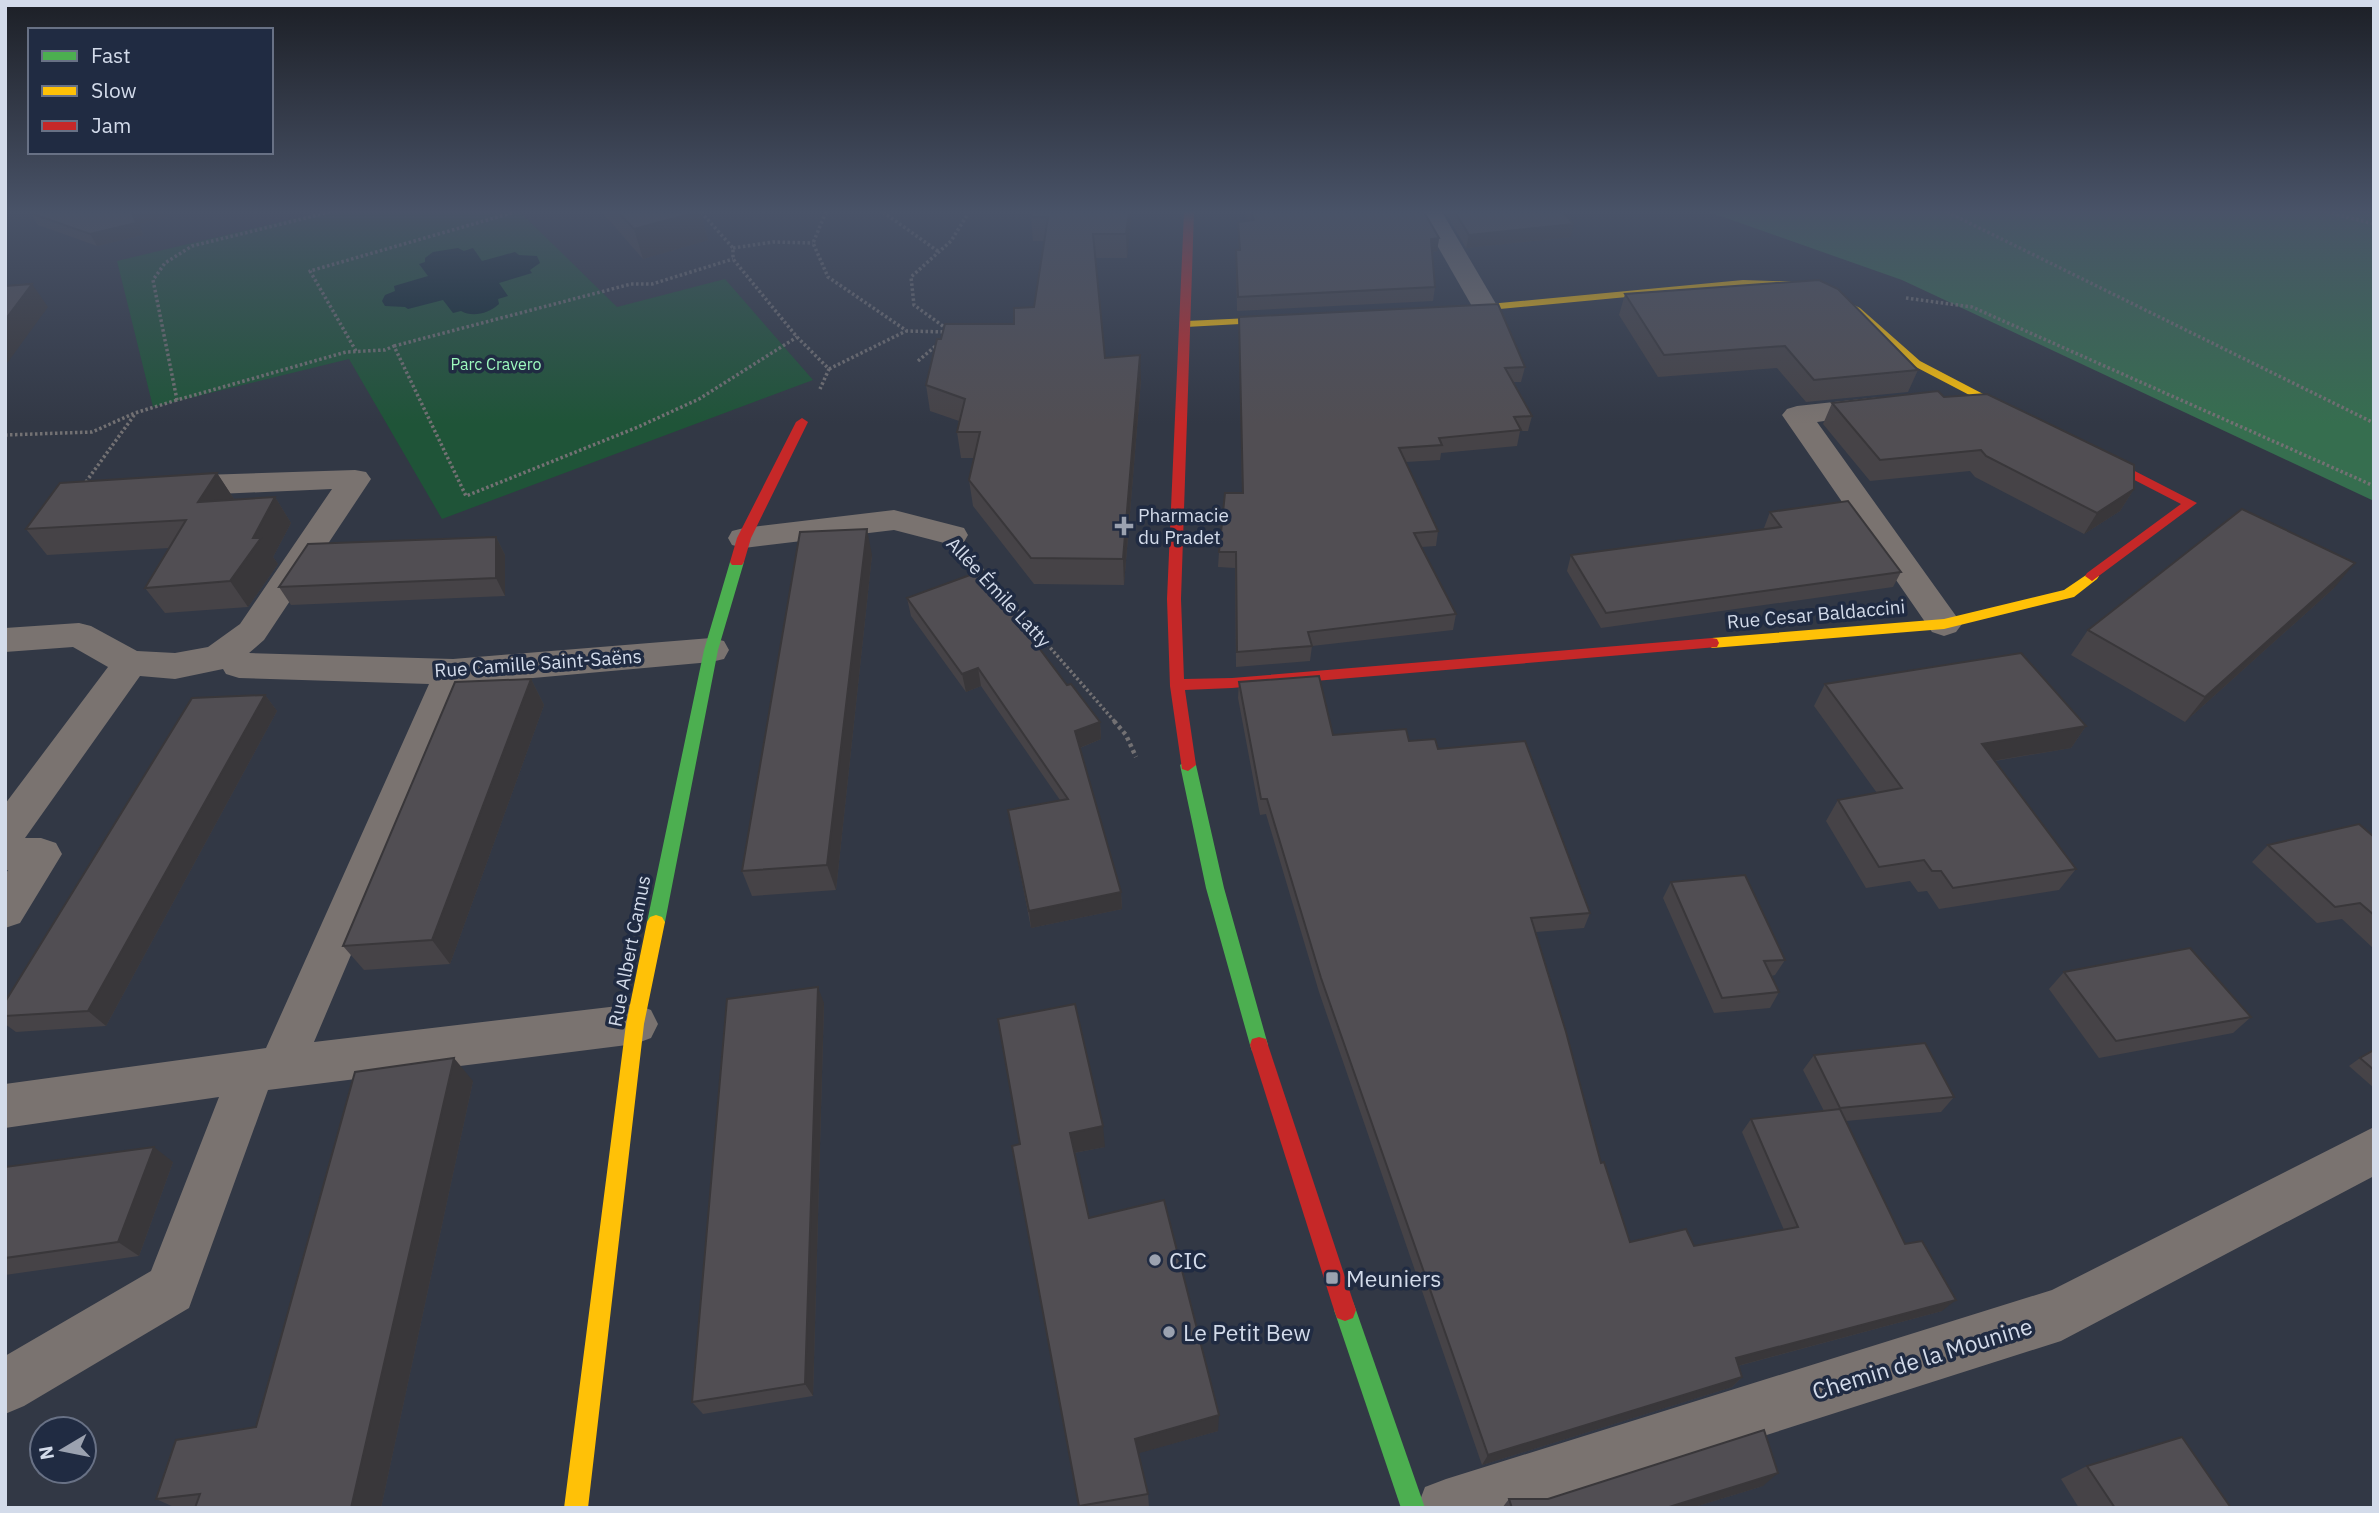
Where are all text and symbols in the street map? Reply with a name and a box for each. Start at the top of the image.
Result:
legend [28,28,273,154]
text: Fast [91,41,131,69]
text: Slow [91,76,137,104]
text: Jam [91,111,131,139]
park label: Parc Cravero [450,354,542,374]
place label: Pharmacie du Pradet [1138,503,1229,549]
marker: Pharmacie du Pradet [1116,518,1132,534]
street label: Allée Émile Latty [942,532,1057,653]
street label: Rue Cesar Baldaccini [1726,594,1906,634]
street label: Rue Camille Saint-Saëns [433,644,643,682]
street label: Rue Albert Camus [603,873,655,1029]
place label: CIC [1169,1245,1207,1275]
marker: CIC [1147,1252,1163,1268]
place label: Meuniers [1346,1263,1441,1293]
marker: Meuniers [1324,1270,1340,1286]
street label: Chemin de la Mounine [1808,1310,2036,1406]
place label: Le Petit Bew [1183,1317,1311,1347]
marker: Le Petit Bew [1161,1324,1177,1340]
north arrow [28,1415,98,1485]
text: N [33,1444,59,1462]

